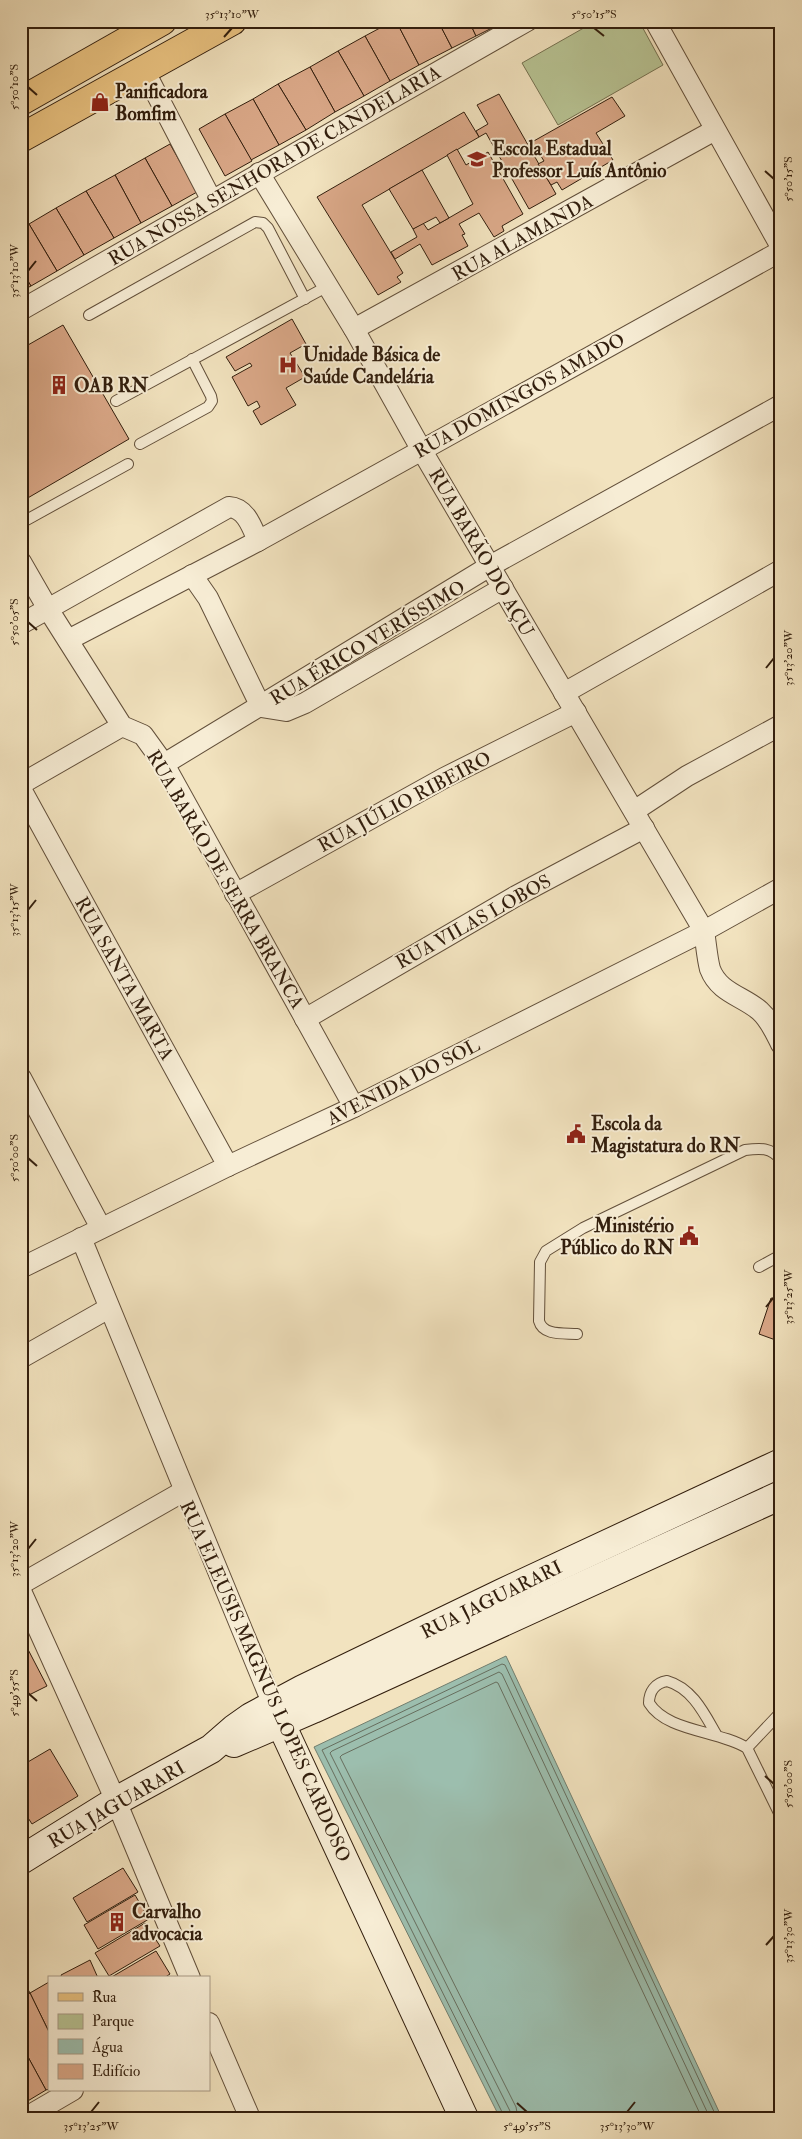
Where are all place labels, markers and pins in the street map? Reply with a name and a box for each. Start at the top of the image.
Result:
place label: Panificadora Bomfim [115,80,209,126]
shop icon: Panificadora Bomfim [89,91,111,113]
place label: Escola Estadual Professor Luís Antônio [492,137,666,183]
school or university icon: Escola Estadual Professor Luís Antônio [466,148,488,170]
place label: Unidade Básica de Saúde Candelária [303,343,440,389]
hospital icon: Unidade Básica de Saúde Candelária [277,354,299,376]
building icon: OAB RN [48,374,70,396]
place label: OAB RN [74,374,149,398]
place label: Escola da Magistatura do RN [590,1112,741,1159]
public building icon: Escola da Magistatura do RN [565,1123,587,1145]
place label: Ministério Público do RN [560,1214,675,1260]
public building icon: Ministério Público do RN [678,1225,700,1247]
place label: Carvalho advocacia [132,1900,204,1946]
building icon: Carvalho advocacia [106,1911,128,1933]

